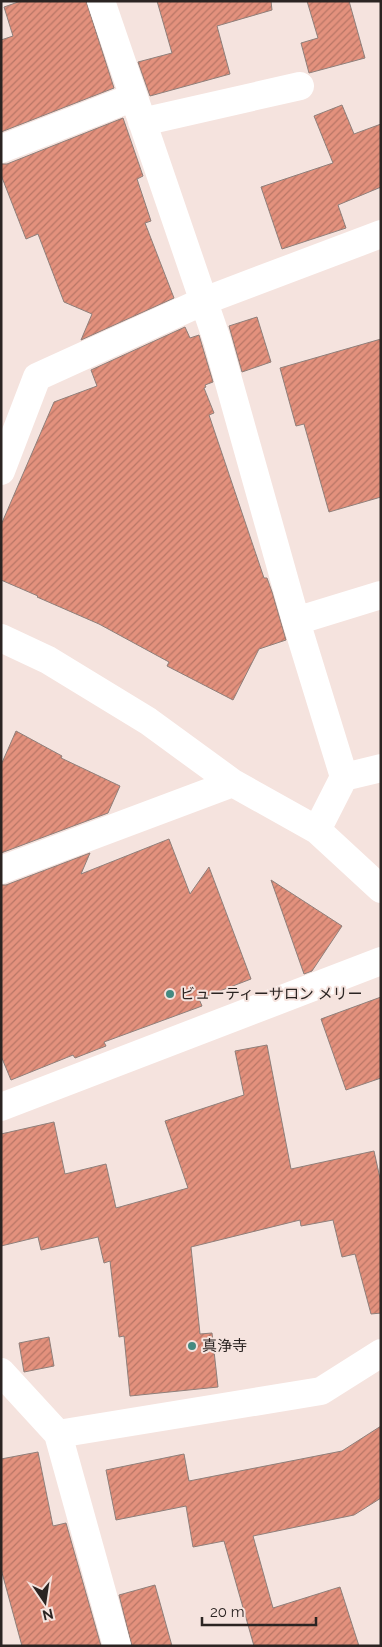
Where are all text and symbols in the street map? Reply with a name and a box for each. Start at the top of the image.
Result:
place label: ビューティーサロン メリー [180,985,363,1003]
marker: ビューティーサロン メリー [164,988,176,1000]
place label: 真浄寺 [202,1337,247,1355]
marker: 真浄寺 [186,1340,198,1352]
north arrow [20,1577,70,1627]
scale bar [202,1594,316,1626]
text: 20 m [210,1603,245,1621]
text: N [41,1606,55,1624]

